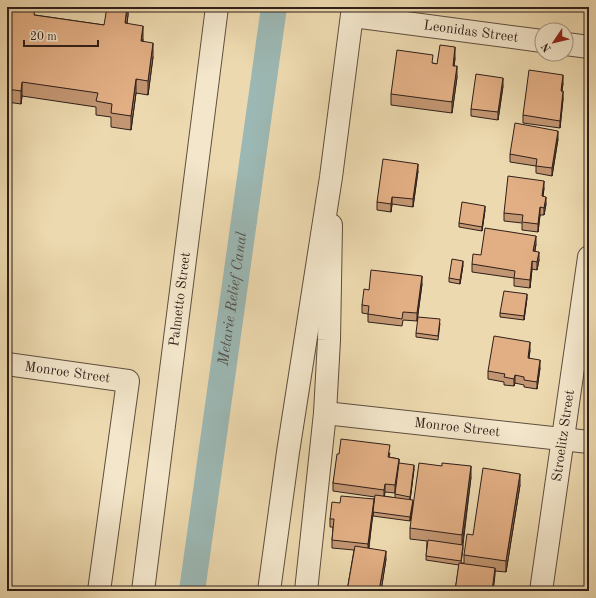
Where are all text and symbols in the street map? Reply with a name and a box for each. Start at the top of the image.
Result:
street label: Leonidas Street [423,18,519,45]
scale bar [24,22,98,48]
north arrow [534,22,574,62]
text: 20 m [30,31,57,43]
text: N [540,40,554,53]
water label: Metarie Relief Canal [216,230,250,368]
street label: Palmetto Street [167,251,193,347]
street label: Monroe Street [24,360,111,385]
street label: Stroelitz Street [550,389,577,482]
street label: Monroe Street [413,416,501,439]

